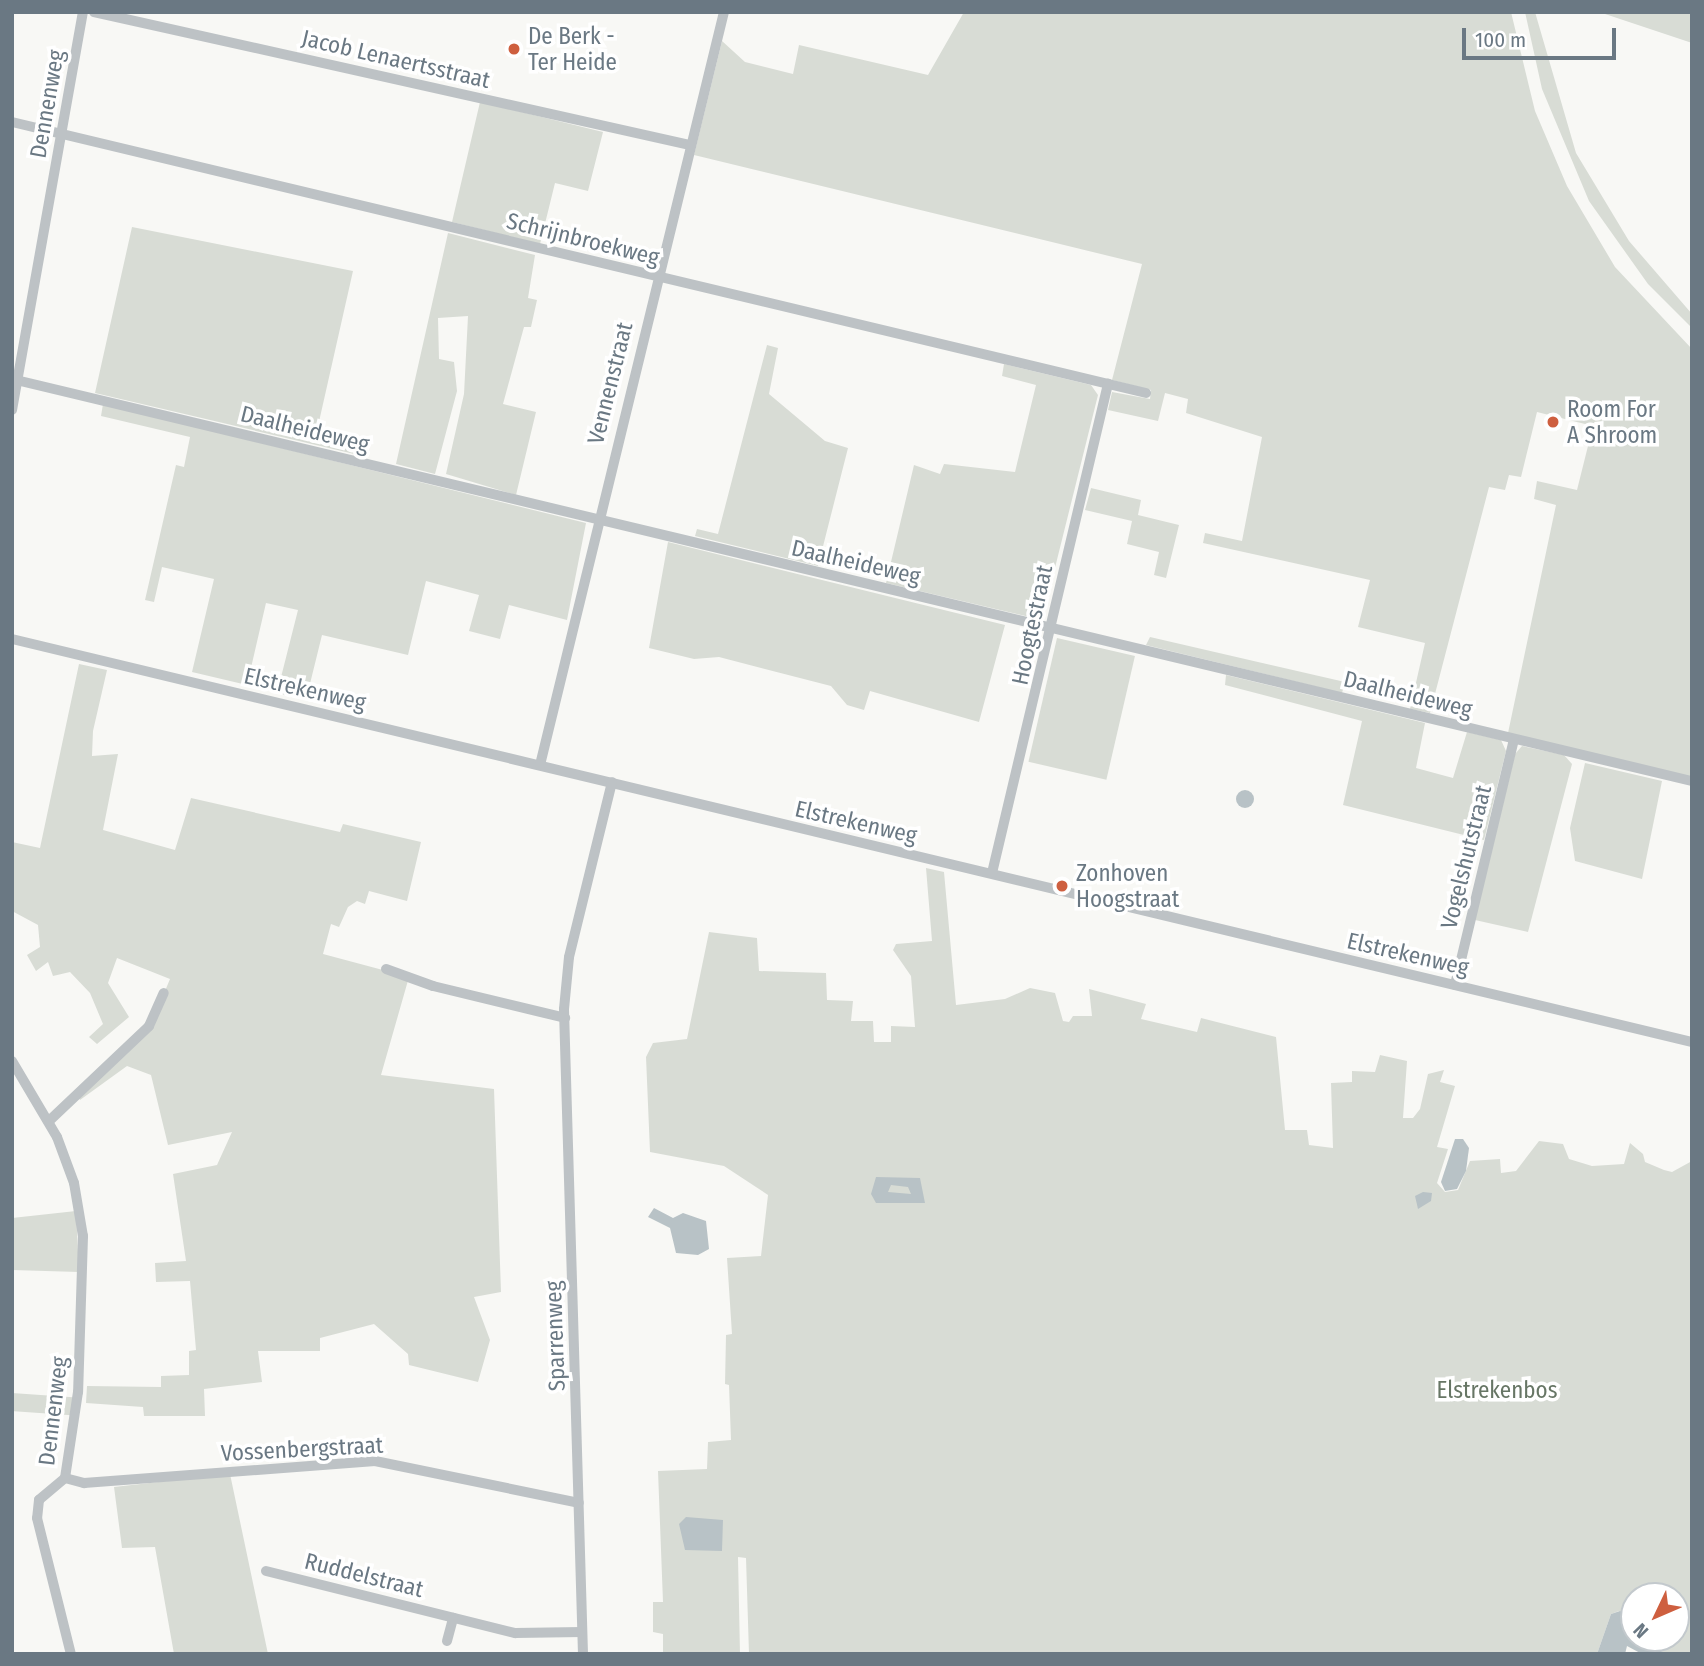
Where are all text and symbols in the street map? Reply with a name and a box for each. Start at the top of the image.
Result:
scale bar [1466,14,1620,58]
place label: De Berk - Ter Heide [528,22,617,76]
street label: Jacob Lenaertsstraat [299,24,493,94]
text: 100 m [1475,27,1526,53]
marker: De Berk - Ter Heide [506,41,522,57]
street label: Dennenweg [24,48,70,160]
street label: Schrijnbroekweg [504,207,662,271]
street label: Vennenstraat [582,319,638,447]
place label: Room For A Shroom [1567,395,1657,449]
street label: Daalheideweg [238,400,372,458]
marker: Room For A Shroom [1545,414,1561,430]
street label: Daalheideweg [789,534,923,590]
street label: Hoogtestraat [1006,562,1058,688]
street label: Elstrekenweg [241,662,369,716]
street label: Daalheideweg [1341,665,1475,723]
street label: Vogelshutstraat [1435,782,1497,932]
street label: Elstrekenweg [792,795,920,849]
place label: Zonhoven Hoogstraat [1076,859,1179,913]
marker: Zonhoven Hoogstraat [1054,878,1070,894]
street label: Elstrekenweg [1344,927,1472,981]
street label: Sparrenweg [539,1280,571,1392]
street label: Dennenweg [33,1355,73,1467]
park label: Elstrekenbos [1437,1376,1557,1404]
street label: Vossenbergstraat [220,1431,384,1467]
street label: Ruddelstraat [302,1547,426,1603]
north arrow [1620,1582,1690,1652]
text: N [1629,1618,1653,1643]

